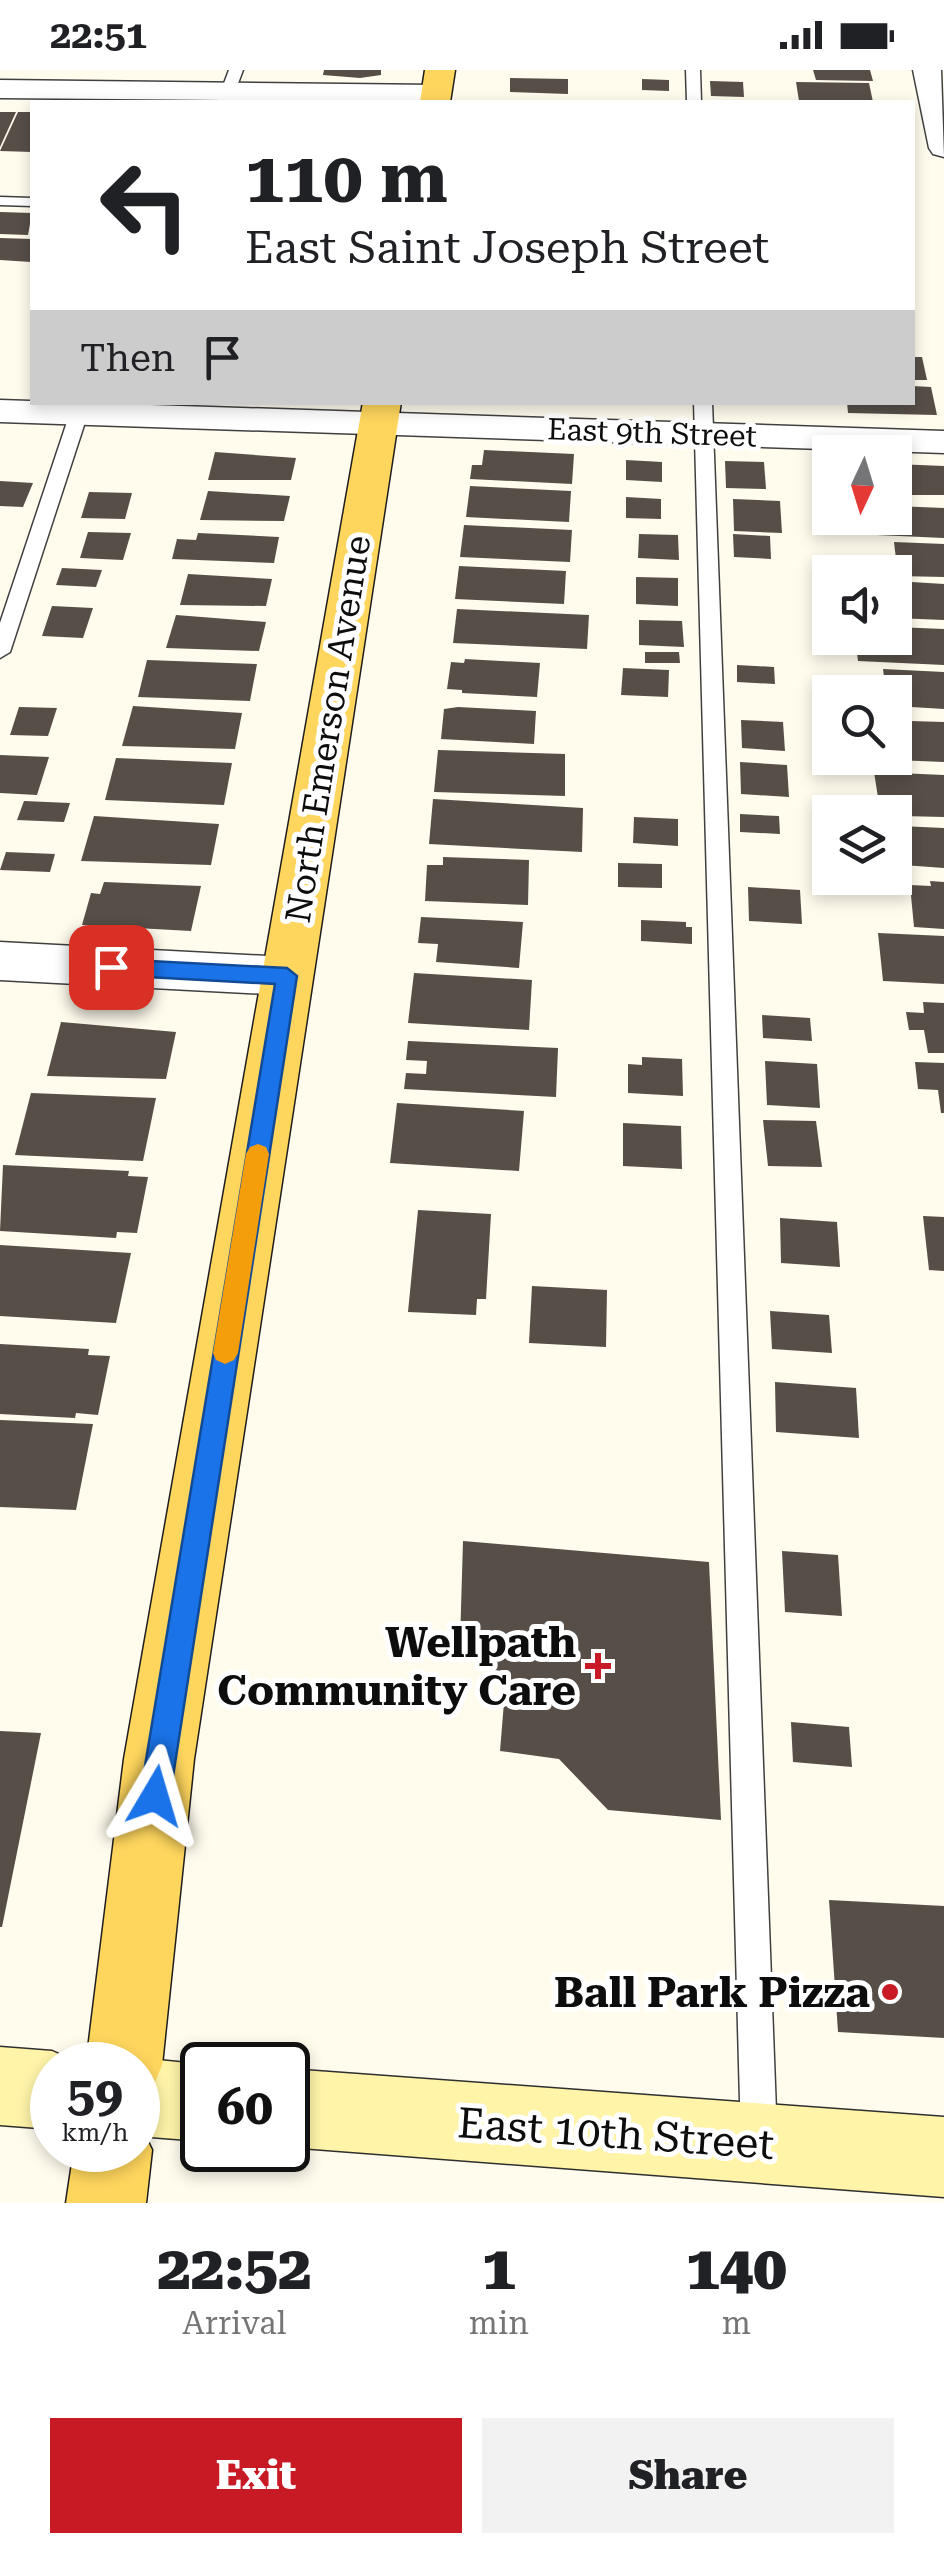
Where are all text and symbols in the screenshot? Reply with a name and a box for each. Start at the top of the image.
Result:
text: 22:51 [50,13,147,57]
text: 110 m [245,137,448,219]
icon: left [80,140,210,270]
text: East Saint Joseph Street [245,221,769,274]
icon: arrive [195,330,250,385]
text: Then [80,336,175,380]
street label: East 9th Street [547,411,757,454]
north arrow [812,435,912,535]
map controls [812,435,912,895]
street label: North Emerson Avenue [278,533,379,926]
button: sound [812,555,912,655]
button: search [812,675,912,775]
button: layers [812,795,912,895]
pin [69,925,154,1010]
icon: arrive [84,940,139,995]
place label: Wellpath Community Care [217,1618,576,1715]
marker: Wellpath Community Care [585,1653,611,1679]
position arrow [103,1744,207,1848]
place label: Ball Park Pizza [554,1968,870,2017]
marker: Ball Park Pizza [879,1981,901,2003]
speed limit sign: 60 [180,2042,310,2172]
text: 59 [67,2066,123,2124]
street label: East 10th Street [456,2098,776,2169]
text: km/h [62,2118,128,2147]
text: 22:52 [157,2233,312,2304]
text: 1 [482,2233,516,2304]
text: 140 [686,2233,787,2304]
text: Arrival [182,2304,286,2342]
text: min [469,2304,529,2342]
text: m [722,2304,751,2342]
button: Exit [50,2418,462,2533]
button: Share [482,2418,894,2533]

